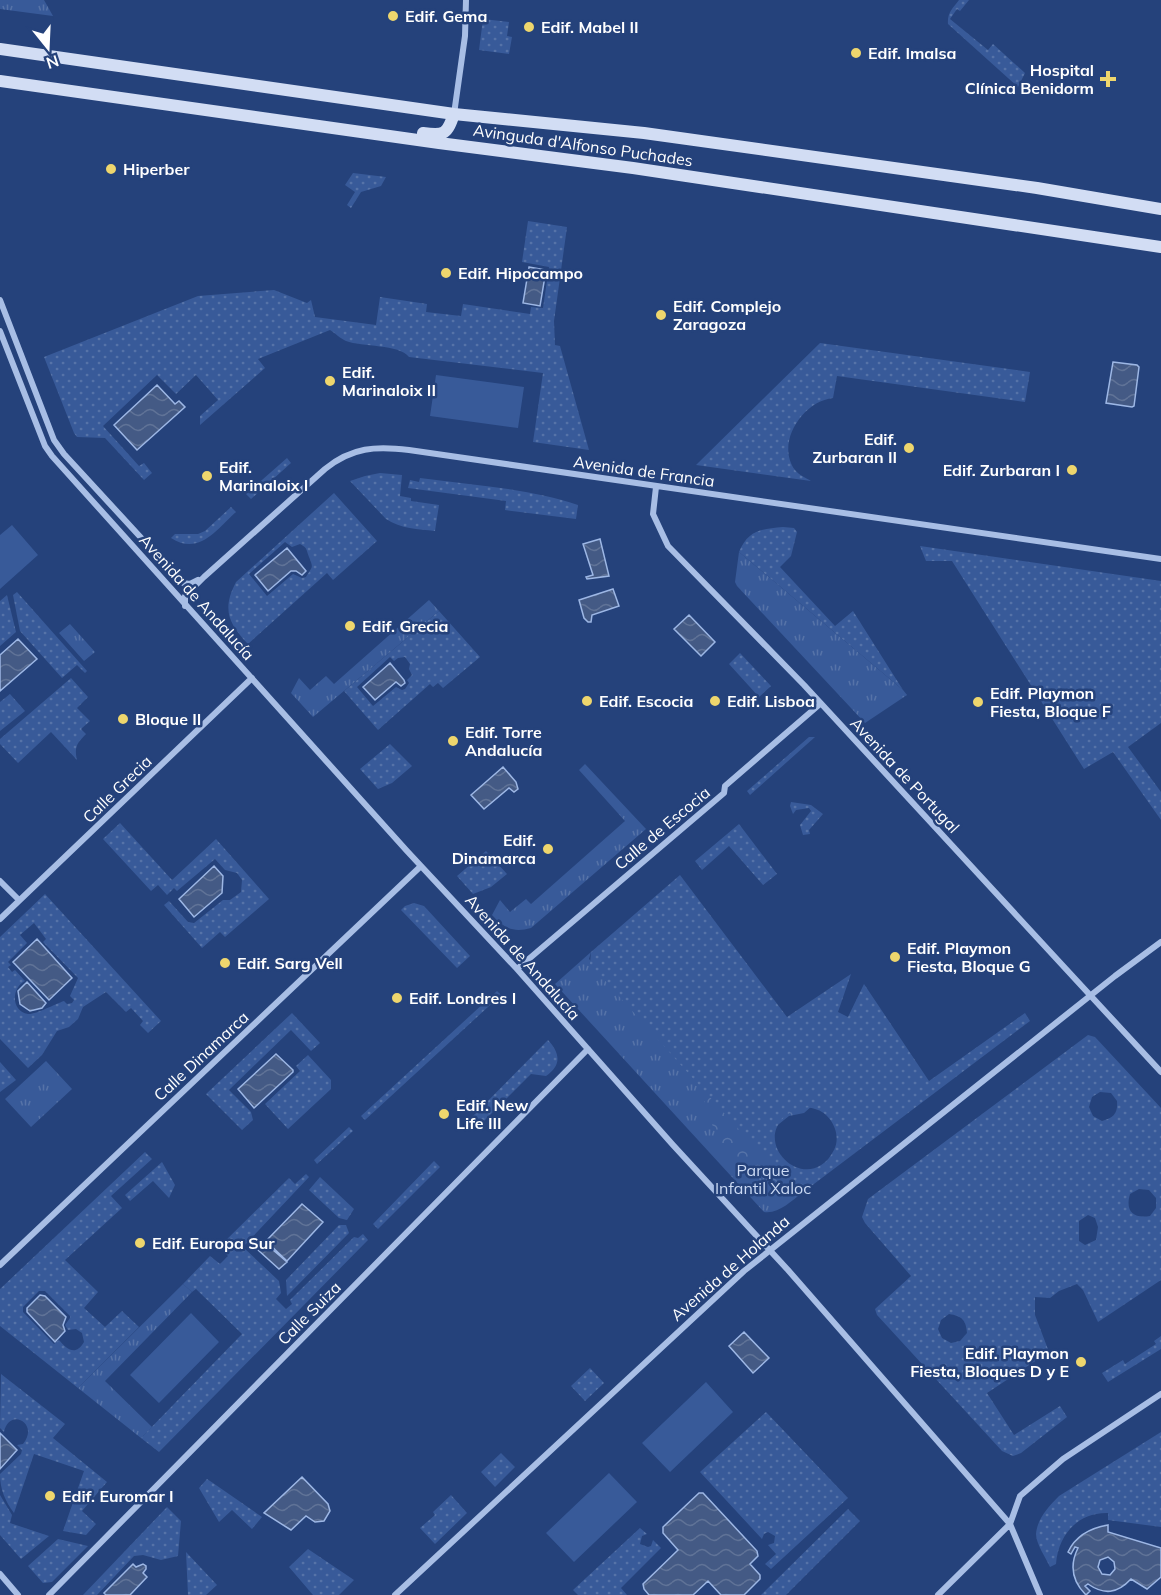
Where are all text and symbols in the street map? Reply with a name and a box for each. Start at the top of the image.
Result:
place label: Edif. Gema [405,6,487,26]
marker: Edif. Gema [386,9,400,23]
place label: Edif. Mabel II [541,17,639,37]
north arrow [18,18,78,78]
marker: Edif. Mabel II [522,20,536,34]
place label: Edif. Imalsa [868,43,956,63]
marker: Edif. Imalsa [849,46,863,60]
text: N [44,51,61,74]
place label: Hospital Clínica Benidorm [965,60,1094,98]
marker: Hospital Clínica Benidorm [1099,70,1117,88]
street label: Avinguda d'Alfonso Puchades [472,120,694,170]
place label: Hiperber [123,159,190,179]
marker: Hiperber [104,162,118,176]
place label: Edif. Hipocampo [458,263,583,283]
marker: Edif. Hipocampo [439,266,453,280]
place label: Edif. Complejo Zaragoza [673,296,781,334]
marker: Edif. Complejo Zaragoza [654,308,668,322]
place label: Edif. Marinaloix II [342,362,436,400]
marker: Edif. Marinaloix II [323,374,337,388]
place label: Edif. Zurbaran II [813,429,897,467]
marker: Edif. Zurbaran II [902,441,916,455]
street label: Avenida de Francia [572,451,716,491]
place label: Edif. Marinaloix I [219,457,308,495]
place label: Edif. Zurbaran I [943,460,1060,480]
marker: Edif. Zurbaran I [1065,463,1079,477]
marker: Edif. Marinaloix I [200,469,214,483]
street label: Avenida de Andalucía [135,530,259,664]
place label: Edif. Grecia [362,616,448,636]
marker: Edif. Grecia [343,619,357,633]
place label: Edif. Playmon Fiesta, Bloque F [990,683,1111,721]
place label: Edif. Escocia [599,691,693,711]
place label: Edif. Lisboa [727,691,815,711]
marker: Edif. Escocia [580,694,594,708]
marker: Edif. Lisboa [708,694,722,708]
marker: Edif. Playmon Fiesta, Bloque F [971,695,985,709]
place label: Bloque II [135,709,201,729]
marker: Bloque II [116,712,130,726]
street label: Avenida de Portugal [846,713,964,837]
place label: Edif. Torre Andalucía [465,722,542,760]
marker: Edif. Torre Andalucía [446,734,460,748]
street label: Calle Grecia [78,751,156,827]
street label: Calle de Escocia [610,782,714,874]
place label: Edif. Dinamarca [452,830,536,868]
marker: Edif. Dinamarca [541,842,555,856]
street label: Avenida de Andalucía [461,890,585,1024]
place label: Edif. Playmon Fiesta, Bloque G [907,938,1031,976]
marker: Edif. Playmon Fiesta, Bloque G [888,950,902,964]
place label: Edif. Sarg Vell [237,953,343,973]
marker: Edif. Sarg Vell [218,956,232,970]
place label: Edif. Londres I [409,988,516,1008]
marker: Edif. Londres I [390,991,404,1005]
street label: Calle Dinamarca [149,1007,253,1105]
place label: Edif. New Life III [456,1095,528,1133]
marker: Edif. New Life III [437,1107,451,1121]
park label: Parque Infantil Xaloc [715,1160,811,1198]
street label: Avenida de Holanda [667,1211,793,1325]
place label: Edif. Europa Sur [152,1233,275,1253]
marker: Edif. Europa Sur [133,1236,147,1250]
street label: Calle Suiza [273,1277,345,1349]
place label: Edif. Playmon Fiesta, Bloques D y E [910,1343,1069,1381]
marker: Edif. Playmon Fiesta, Bloques D y E [1074,1355,1088,1369]
place label: Edif. Euromar I [62,1486,174,1506]
marker: Edif. Euromar I [43,1489,57,1503]

